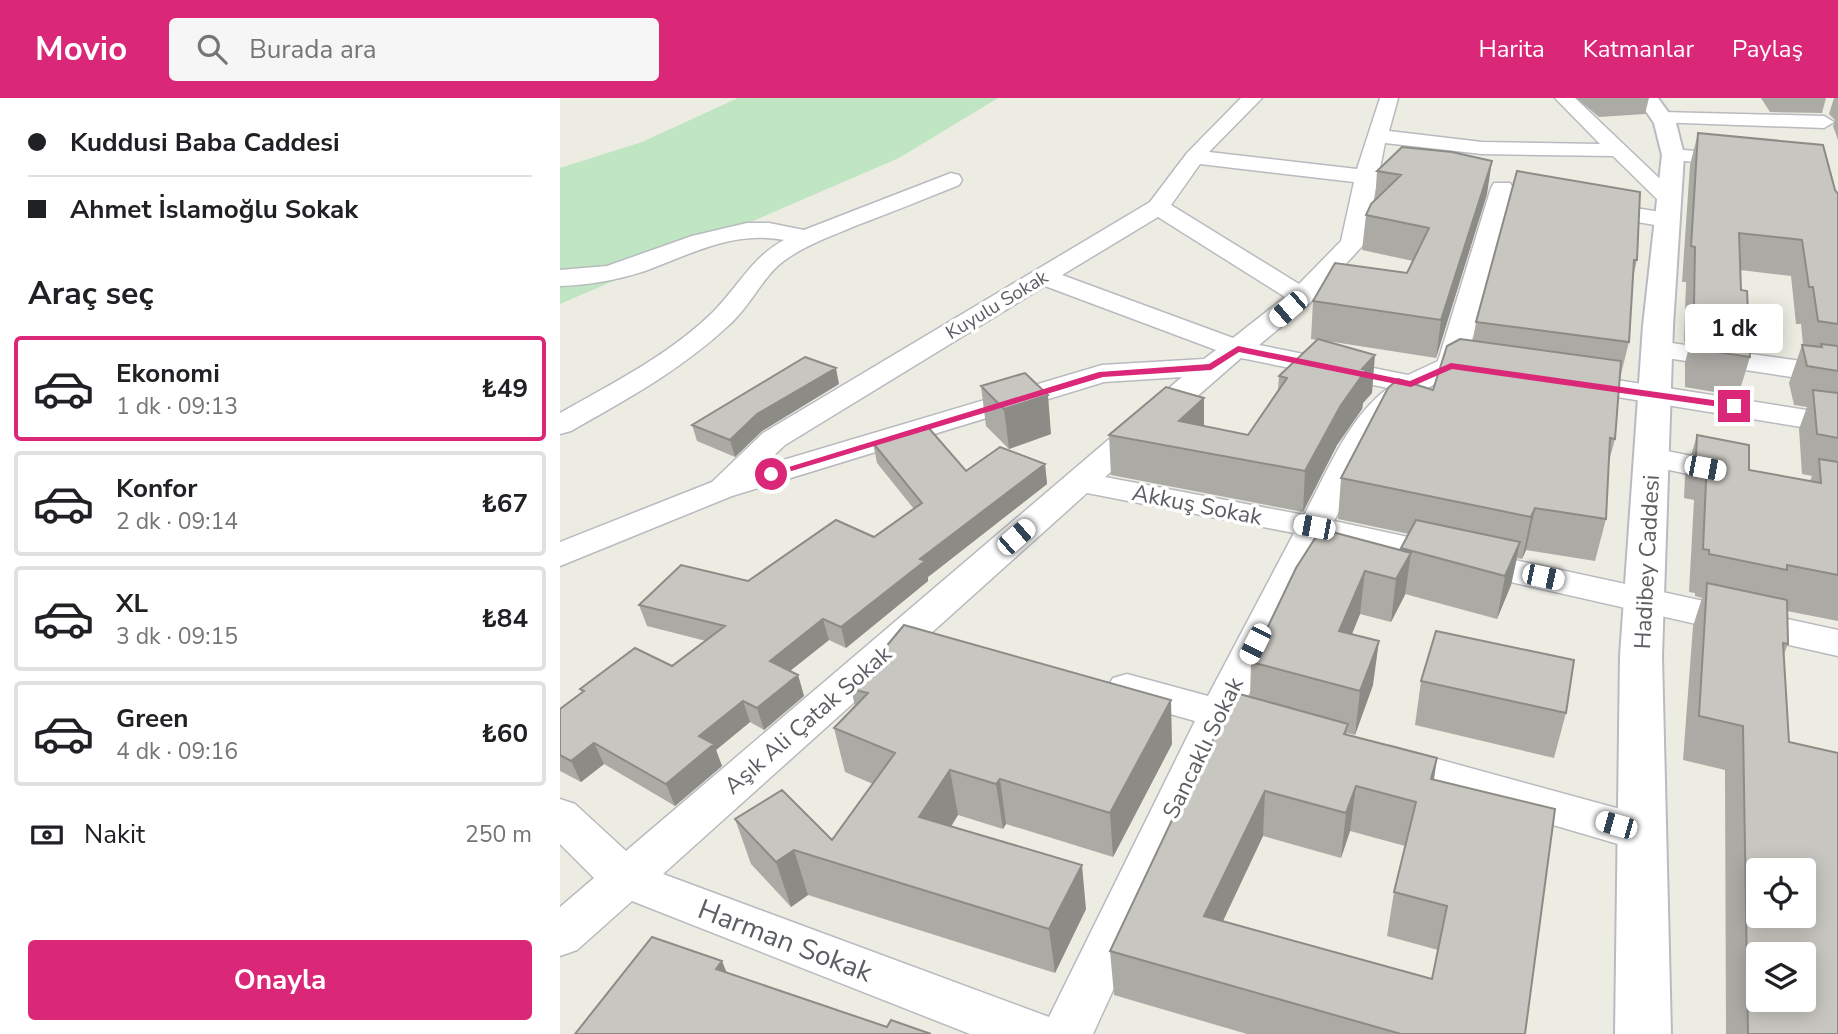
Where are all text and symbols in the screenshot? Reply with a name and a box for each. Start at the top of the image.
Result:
search box [169,18,659,81]
text: Movio [35,27,127,72]
icon: search [193,30,231,68]
text: Burada ara [249,32,377,67]
text: Harita [1478,33,1545,65]
text: Katmanlar [1583,33,1694,65]
text: Paylaş [1732,33,1803,65]
text: Kuddusi Baba Caddesi [70,125,340,160]
text: Ahmet İslamoğlu Sokak [70,192,358,227]
street label: Kuyulu Sokak [941,264,1053,346]
text: Araç seç [28,272,154,315]
car [1266,287,1311,331]
callout: 1 dk [1685,304,1783,354]
text: 1 dk [1711,313,1757,344]
text: Ekonomi [116,356,220,391]
icon: car [32,357,95,420]
text: ₺49 [481,371,528,406]
route end [1718,390,1750,422]
text: 1 dk · 09:13 [116,391,238,422]
car [1683,454,1728,482]
route start [755,458,787,490]
text: Konfor [116,471,197,506]
icon: car [32,472,95,535]
street label: Hadibey Caddesi [1627,474,1667,650]
street label: Akkuş Sokak [1129,477,1265,533]
text: ₺67 [481,486,528,521]
text: 2 dk · 09:14 [116,506,238,537]
car [1292,513,1337,541]
car [994,515,1039,559]
car [1521,562,1566,592]
text: XL [116,586,148,621]
icon: car [32,587,95,650]
text: ₺84 [481,601,528,636]
text: 3 dk · 09:15 [116,621,238,652]
car [1237,621,1274,667]
street label: Aşık Ali Çatak Sokak [718,638,899,801]
street label: Sancaklı Sokak [1155,672,1251,824]
text: Green [116,701,189,736]
icon: car [32,702,95,765]
text: ₺60 [481,716,528,751]
text: 4 dk · 09:16 [116,736,238,767]
car [1593,809,1640,841]
icon: cash [28,816,66,854]
text: Nakit [84,817,145,852]
text: 250 m [465,819,532,850]
map controls [1746,858,1816,1012]
button: locate [1746,858,1816,928]
street label: Harman Sokak [692,890,878,992]
button: Onayla [28,940,532,1020]
button: layers [1746,942,1816,1012]

